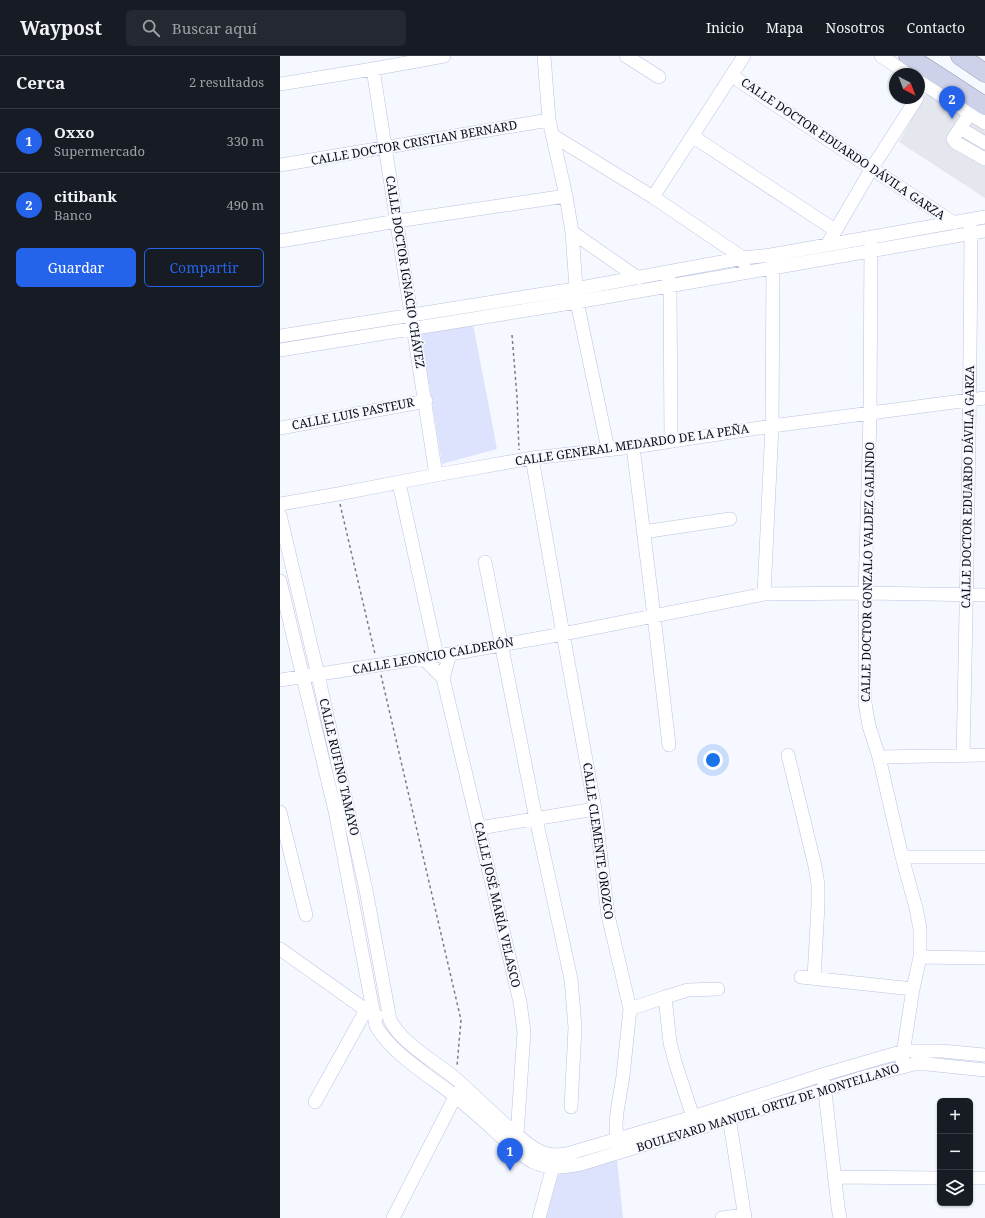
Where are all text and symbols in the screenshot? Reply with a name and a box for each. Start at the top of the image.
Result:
search box [126,10,406,46]
text: Waypost [20,15,102,41]
icon: search [140,17,162,39]
text: Buscar aquí [172,18,257,38]
text: Inicio [706,18,744,37]
text: Mapa [766,18,804,37]
text: Nosotros [826,18,885,37]
text: Contacto [907,18,965,37]
north arrow [889,68,925,104]
text: Cerca [16,71,65,94]
text: 2 resultados [189,73,264,91]
street label: CALLE DOCTOR EDUARDO DÁVILA GARZA [738,74,949,224]
pin: 2 [939,86,965,119]
street label: CALLE DOCTOR CRISTIAN BERNARD [309,116,519,169]
text: Oxxo [54,122,94,142]
text: 1 [25,132,33,150]
text: 330 m [227,132,264,150]
text: Supermercado [54,142,145,160]
street label: CALLE DOCTOR IGNACIO CHÁVEZ [382,174,429,369]
text: citibank [54,186,117,206]
text: 2 [25,196,33,214]
text: 490 m [227,196,264,214]
text: Banco [54,206,92,224]
button: Guardar [16,248,136,287]
button: Compartir [144,248,264,287]
street label: CALLE DOCTOR EDUARDO DÁVILA GARZA [957,365,978,609]
street label: CALLE LUIS PASTEUR [290,393,416,434]
street label: CALLE GENERAL MEDARDO DE LA PEÑA [514,420,750,469]
street label: CALLE DOCTOR GONZALO VALDEZ GALINDO [857,442,878,702]
street label: CALLE LEONCIO CALDERÓN [351,633,515,678]
street label: CALLE RUFINO TAMAYO [315,697,364,837]
your location [703,750,723,770]
street label: CALLE CLEMENTE OROZCO [579,761,618,921]
street label: CALLE JOSÉ MARÍA VELASCO [470,820,525,990]
street label: BOULEVARD MANUEL ORTIZ DE MONTELLANO [634,1059,902,1156]
map controls [937,1098,973,1206]
button: + [937,1098,973,1134]
button: − [937,1134,973,1170]
pin: 1 [497,1138,523,1171]
button: layers [937,1170,973,1206]

